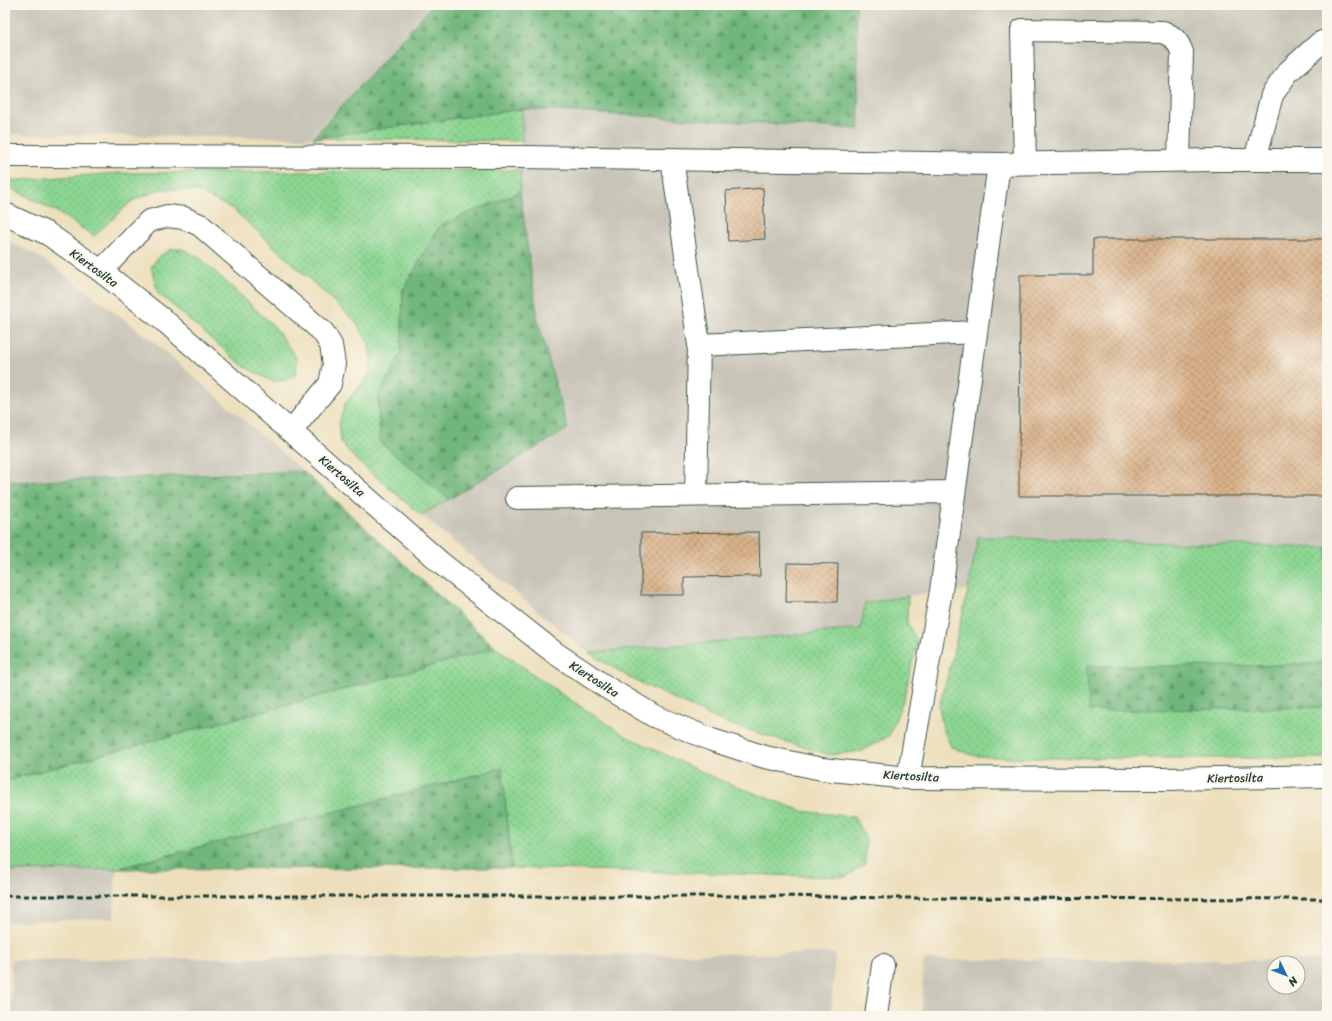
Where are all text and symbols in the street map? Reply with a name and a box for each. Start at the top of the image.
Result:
street label: Kiertosilta [65,243,124,294]
street label: Kiertosilta [314,449,371,503]
street label: Kiertosilta [565,655,624,704]
street label: Kiertosilta [883,764,940,788]
street label: Kiertosilta [1207,766,1264,789]
north arrow [1266,955,1306,995]
text: N [1283,971,1303,991]

